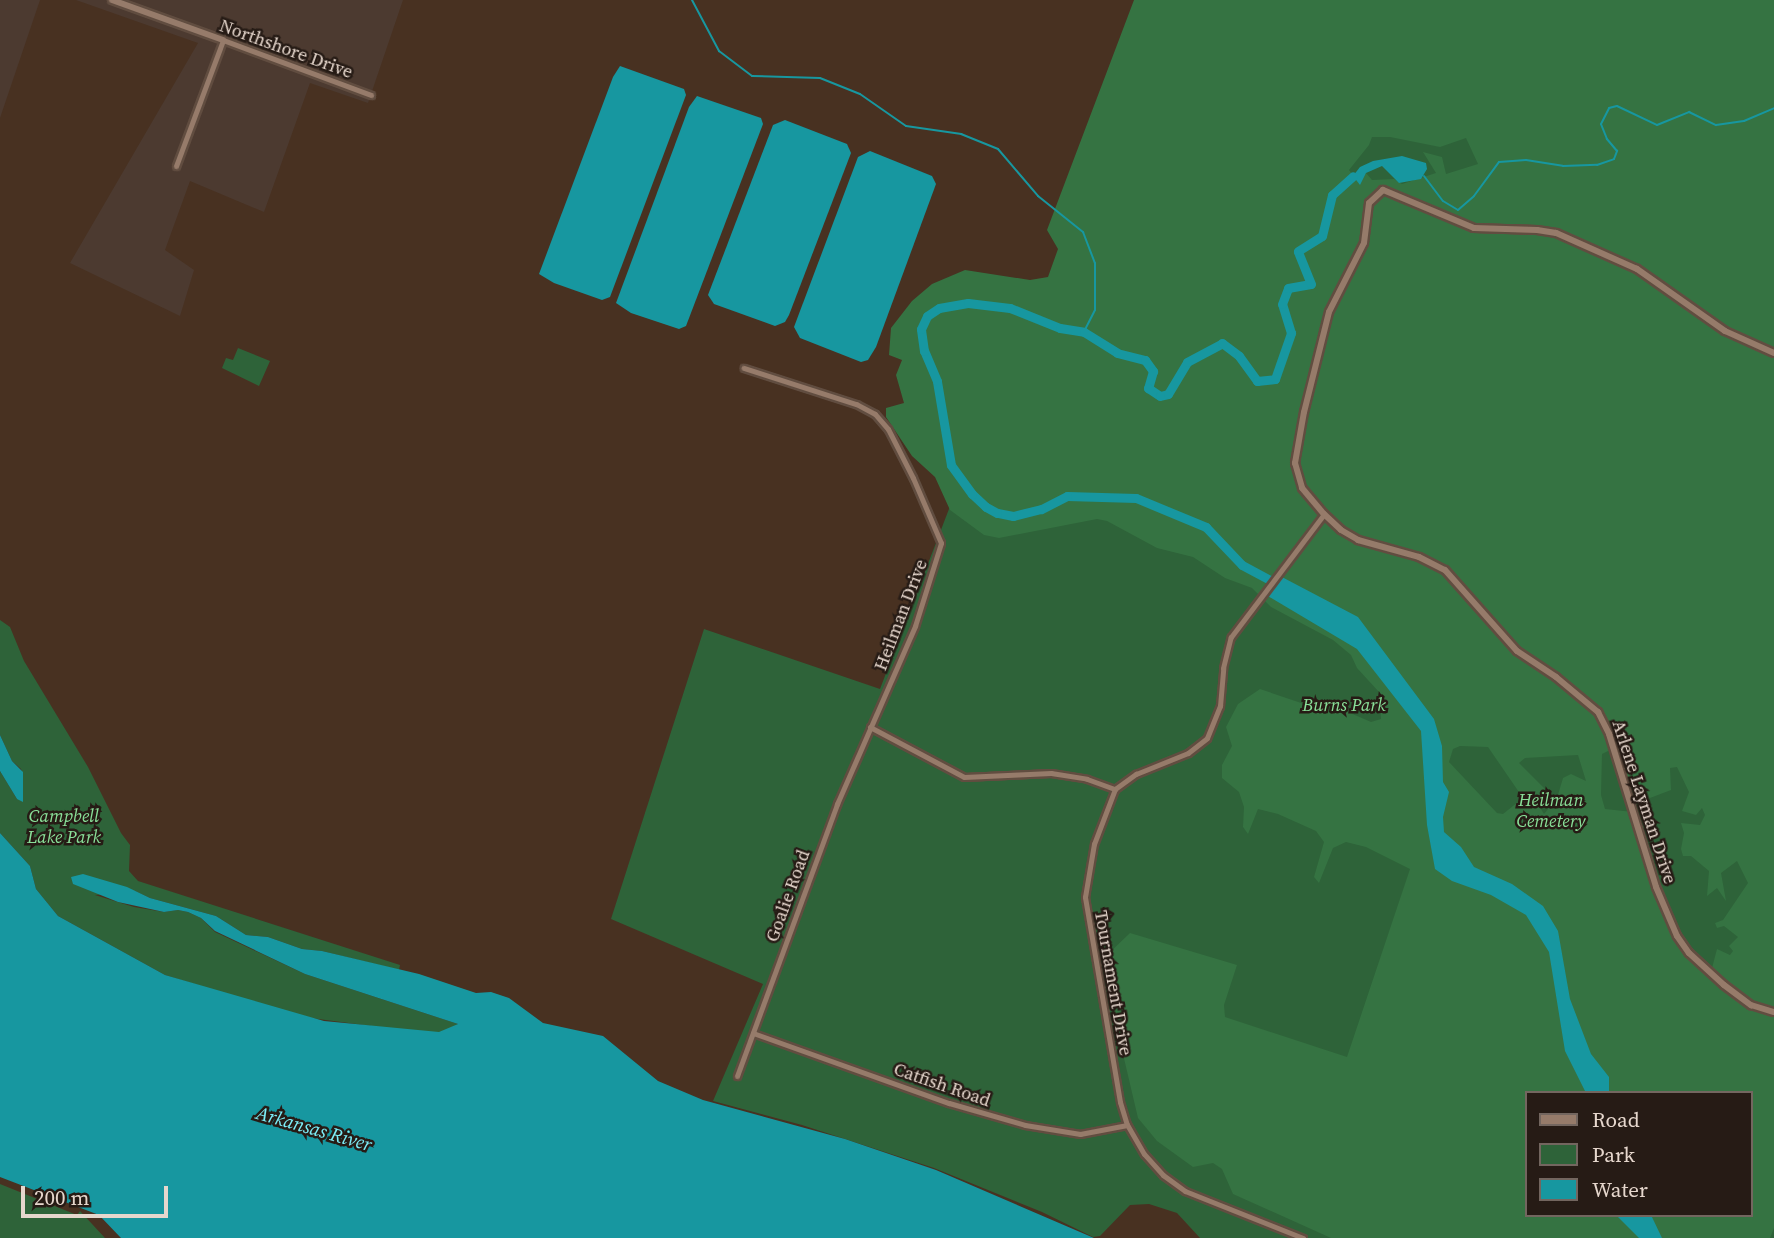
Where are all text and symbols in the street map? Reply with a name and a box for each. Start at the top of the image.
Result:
street label: Northshore Drive [217,15,355,83]
street label: Heilman Drive [870,556,932,674]
park label: Burns Park [1302,694,1386,716]
street label: Arlene Layman Drive [1607,717,1681,887]
park label: Heilman Cemetery [1516,790,1586,832]
park label: Campbell Lake Park [27,806,101,848]
street label: Goalie Road [761,847,815,945]
street label: Tournament Drive [1090,909,1136,1057]
street label: Catfish Road [891,1058,993,1112]
legend [1526,1091,1753,1217]
water label: Arkansas River [254,1102,374,1156]
text: Road [1592,1105,1640,1134]
text: Park [1592,1140,1635,1169]
scale bar [24,1172,172,1216]
text: Water [1592,1175,1648,1204]
text: 200 m [34,1183,89,1212]

